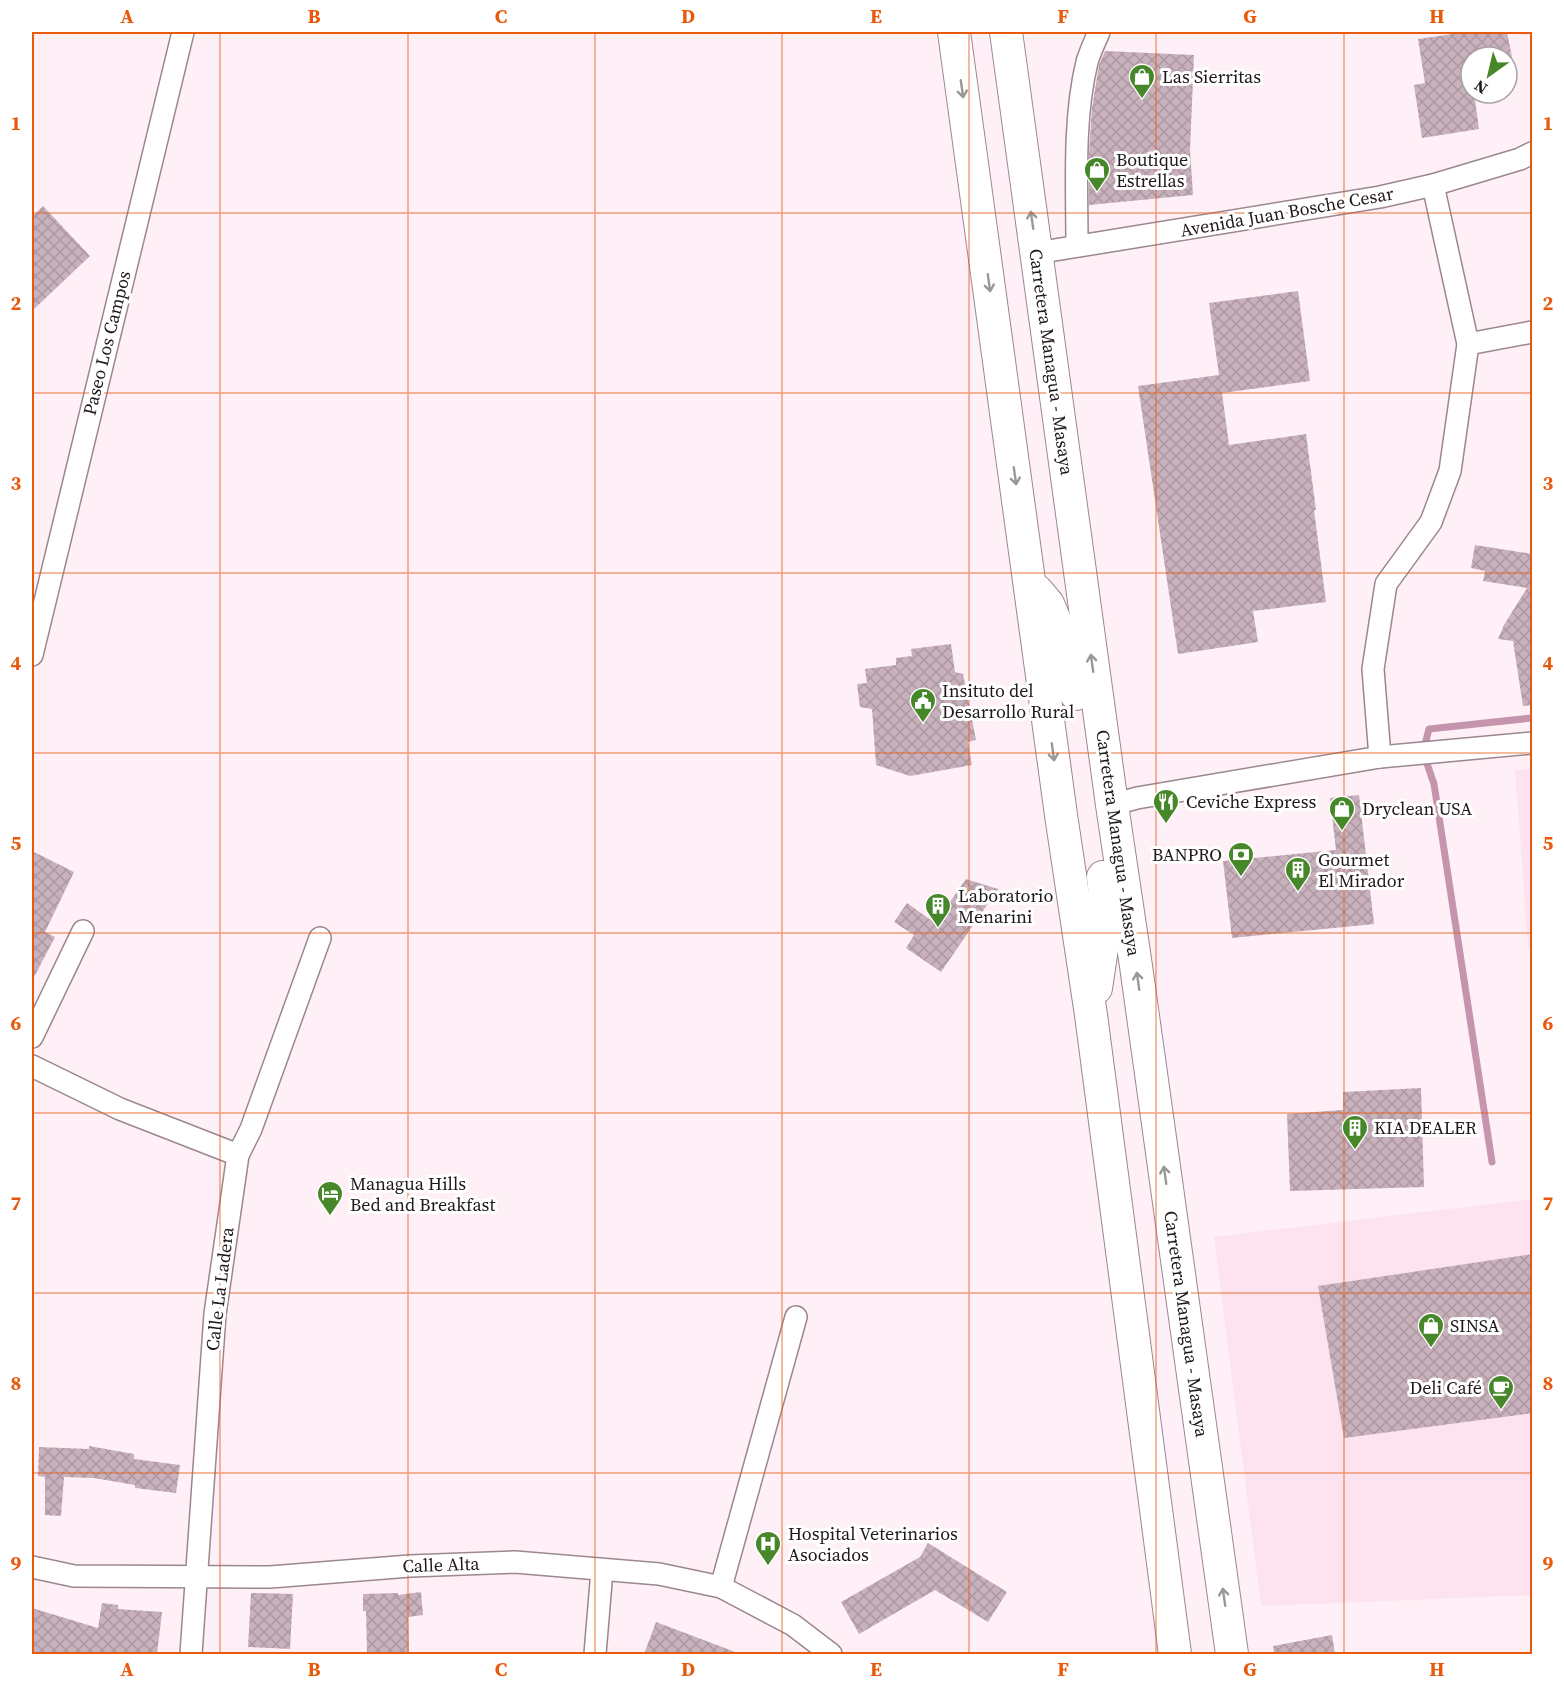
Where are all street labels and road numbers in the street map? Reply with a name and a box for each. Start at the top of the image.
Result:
street label: Avenida Juan Bosche Cesar [1178,180,1396,243]
street label: Carretera Managua - Masaya [1023,247,1080,477]
street label: Paseo Los Campos [76,268,137,418]
street label: Carretera Managua - Masaya [1090,728,1147,958]
street label: Carretera Managua - Masaya [1158,1209,1215,1439]
street label: Calle La Ladera [200,1225,240,1352]
street label: Calle Alta [402,1551,481,1578]

